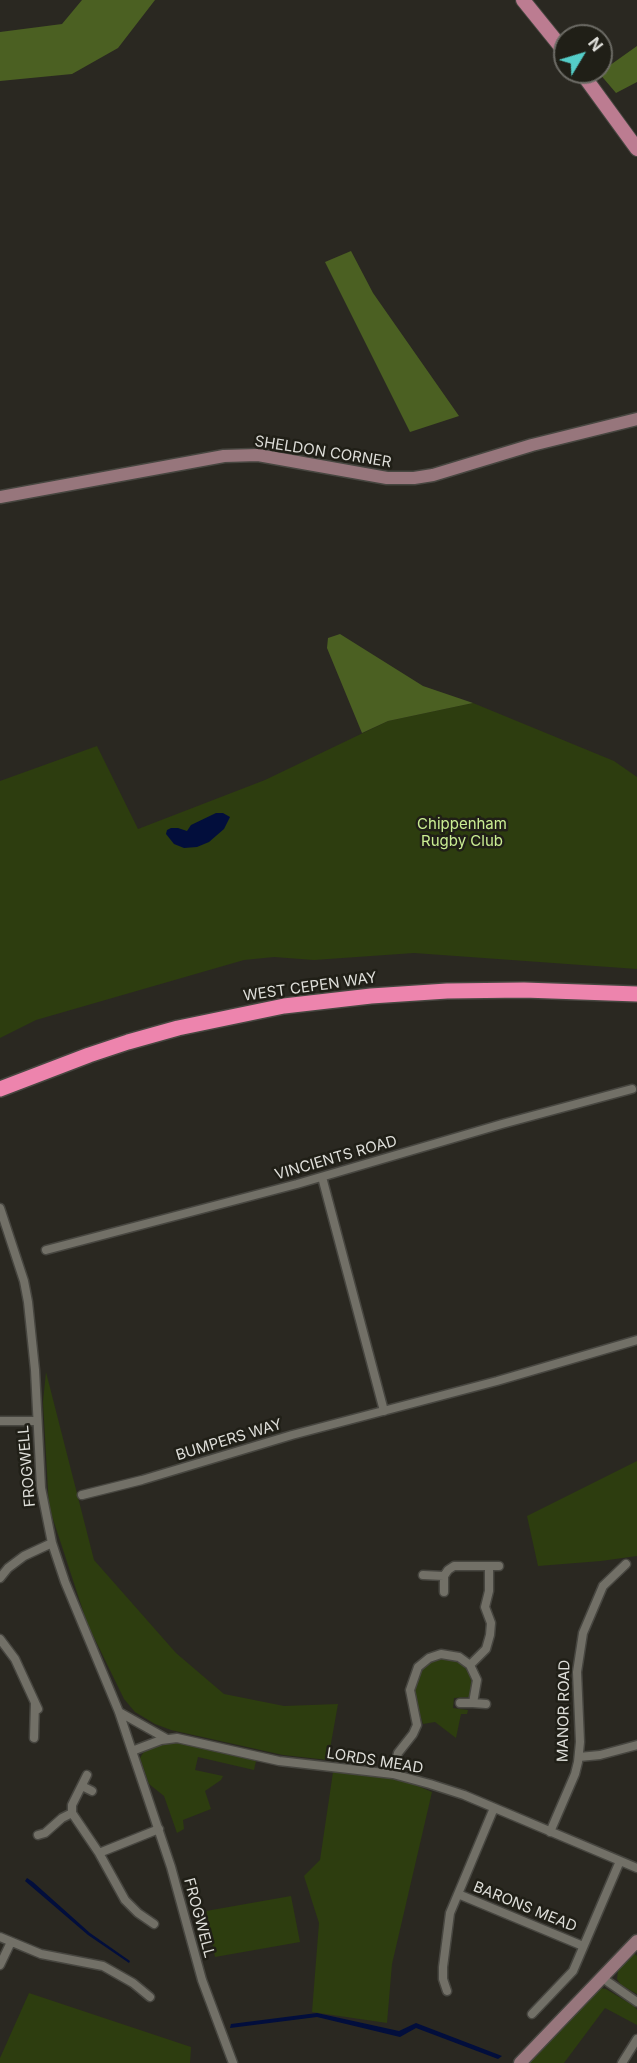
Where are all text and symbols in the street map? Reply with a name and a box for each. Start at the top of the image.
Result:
north arrow [553,24,613,84]
text: N [584,33,607,55]
street label: SHELDON CORNER [253,432,393,472]
park label: Chippenham Rugby Club [417,815,507,850]
street label: WEST CEPEN WAY [242,969,378,1005]
street label: VINCIENTS ROAD [273,1132,399,1184]
street label: BUMPERS WAY [174,1415,284,1465]
street label: FROGWELL [14,1424,40,1508]
street label: MANOR ROAD [554,1660,574,1762]
street label: LORDS MEAD [325,1744,425,1778]
street label: FROGWELL [180,1876,218,1960]
street label: BARONS MEAD [471,1878,579,1936]

